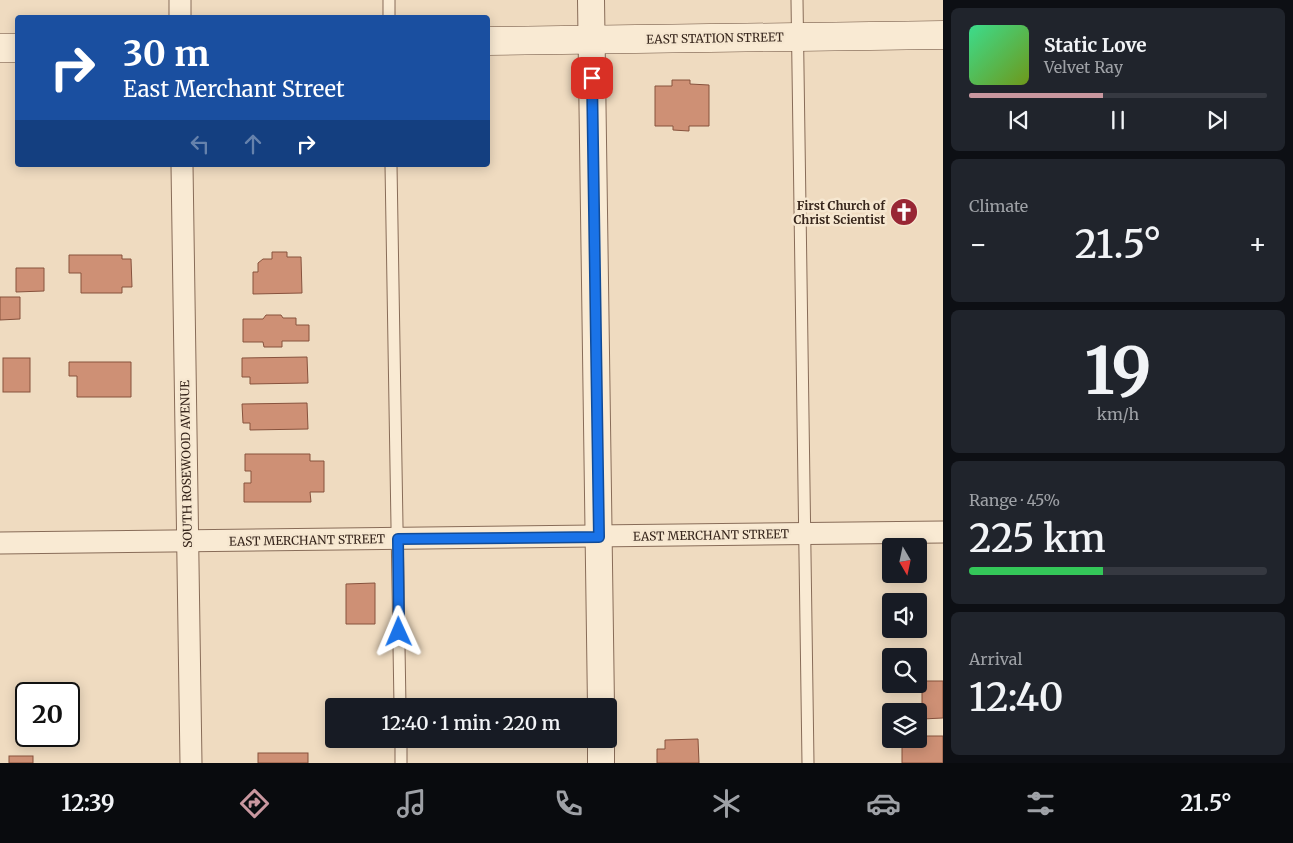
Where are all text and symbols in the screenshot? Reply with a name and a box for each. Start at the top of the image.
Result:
street label: EAST STATION STREET [646,29,785,47]
text: 30 m [123,32,209,76]
text: Static Love [1044,33,1147,57]
icon: right [40,35,105,100]
pin [571,57,613,99]
text: Velvet Ray [1044,57,1123,77]
icon: arrive [578,64,606,92]
text: East Merchant Street [123,75,345,103]
icon: previous [1005,106,1033,134]
icon: pause [1104,106,1132,134]
icon: next [1203,106,1231,134]
icon: left [186,130,214,158]
icon: ahead [239,130,267,158]
icon: right [292,130,320,158]
text: Climate [969,196,1028,216]
church icon: First Church of Christ Scientist [889,197,919,227]
place label: First Church of Christ Scientist [794,198,886,227]
text: 21.5° [1075,221,1161,268]
text: − [969,226,988,262]
text: + [1248,226,1267,262]
text: 19 [1084,330,1152,412]
street label: SOUTH ROSEWOOD AVENUE [177,380,195,548]
text: km/h [1097,404,1139,424]
text: Range · 45% [969,490,1060,510]
text: 225 km [969,515,1106,562]
street label: EAST MERCHANT STREET [633,526,790,544]
street label: EAST MERCHANT STREET [229,531,386,549]
north arrow [882,538,928,582]
map controls [882,538,927,748]
button: sound [882,593,927,638]
position arrow [372,605,424,657]
button: search [882,648,927,693]
text: Arrival [969,649,1022,669]
text: 12:40 [969,674,1063,721]
speed limit sign: 20 [15,682,80,747]
button: layers [882,703,927,748]
text: 12:40 · 1 min · 220 m [381,711,561,735]
icon: directions [237,786,272,821]
icon: music [394,786,429,821]
icon: phone [551,786,586,821]
icon: climate [709,786,744,821]
icon: car [866,786,901,821]
icon: filters [1023,786,1058,821]
text: 12:39 [61,789,115,817]
text: 21.5° [1180,789,1232,817]

